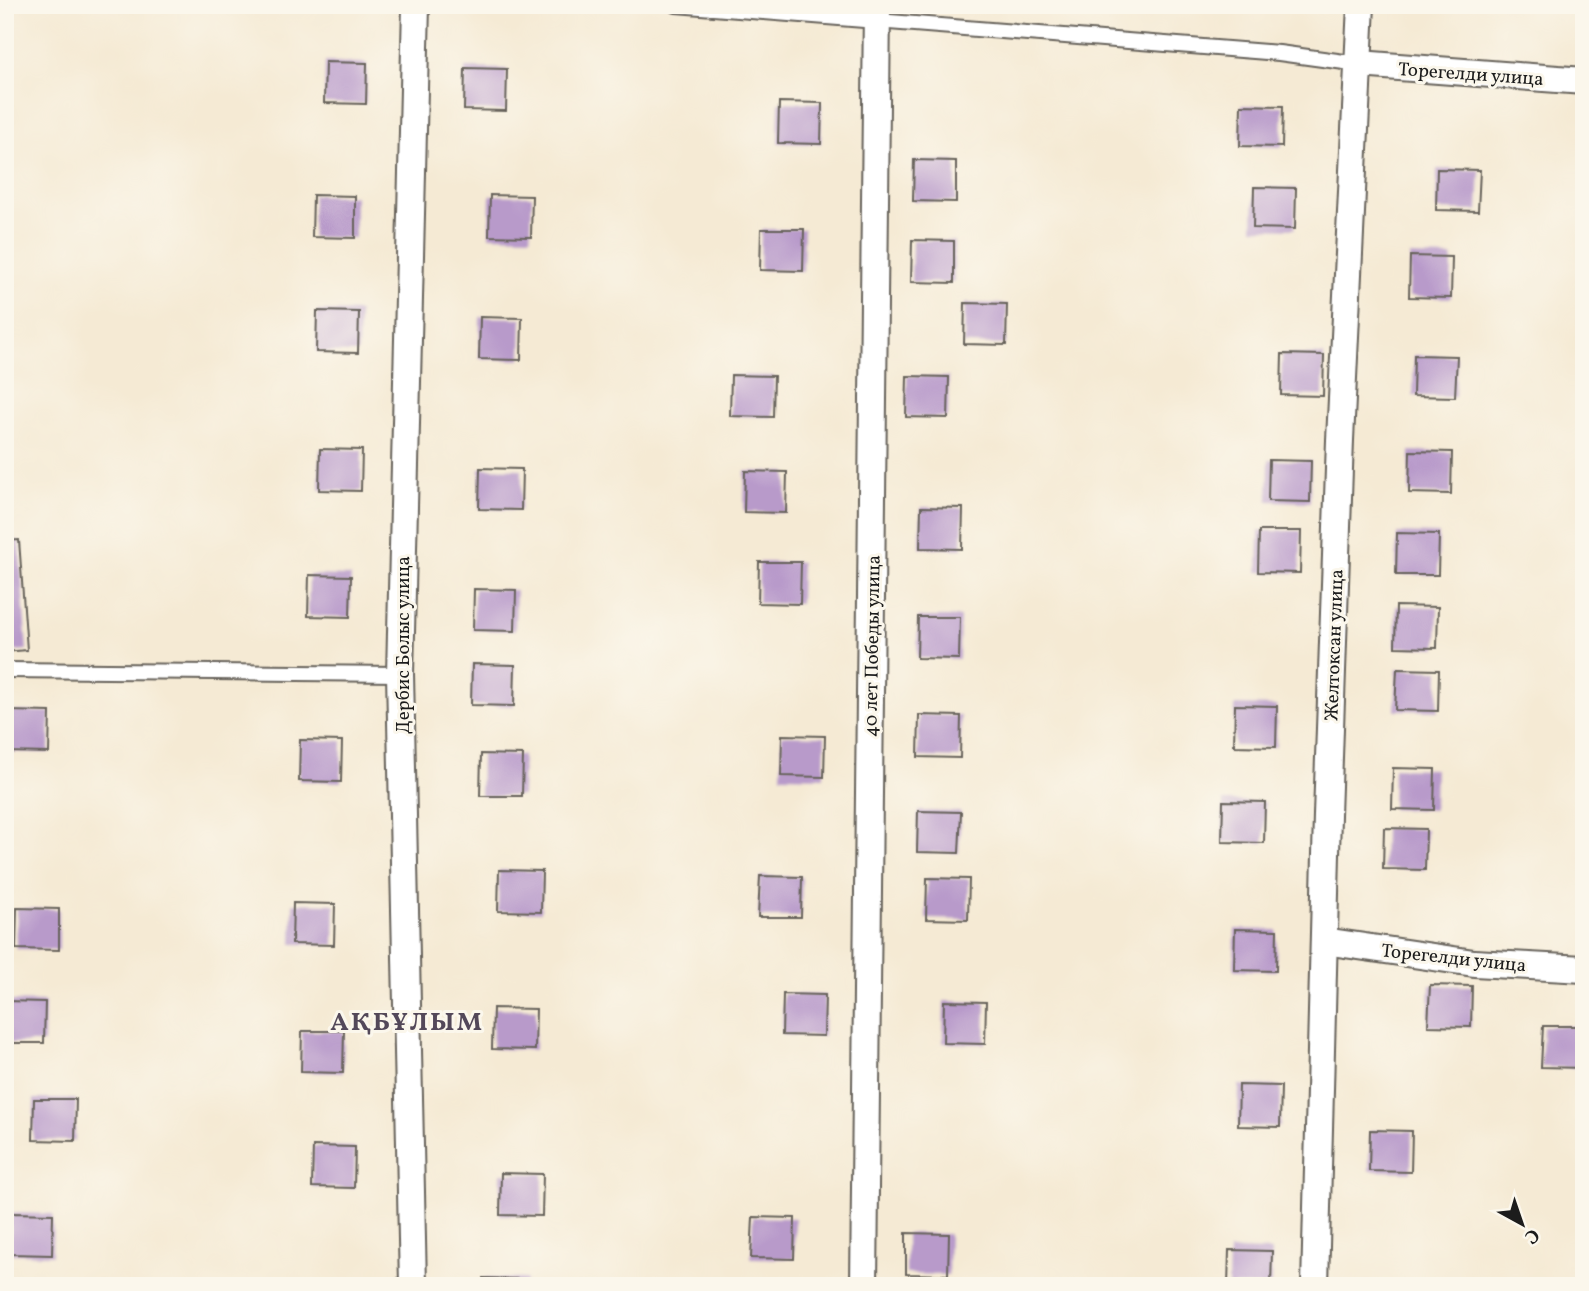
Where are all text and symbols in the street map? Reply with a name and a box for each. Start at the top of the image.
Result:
street label: Торегелди улица [1397,57,1544,93]
street label: 40 лет Победы улица [858,555,888,737]
street label: Дербис Болыс улица [391,556,417,734]
street label: Желтоксан улица [1319,569,1351,722]
street label: Торегелди улица [1380,938,1528,980]
district label: АҚБҰЛЫМ [330,1005,484,1041]
north arrow [1488,1190,1558,1260]
text: С [1519,1222,1545,1249]

